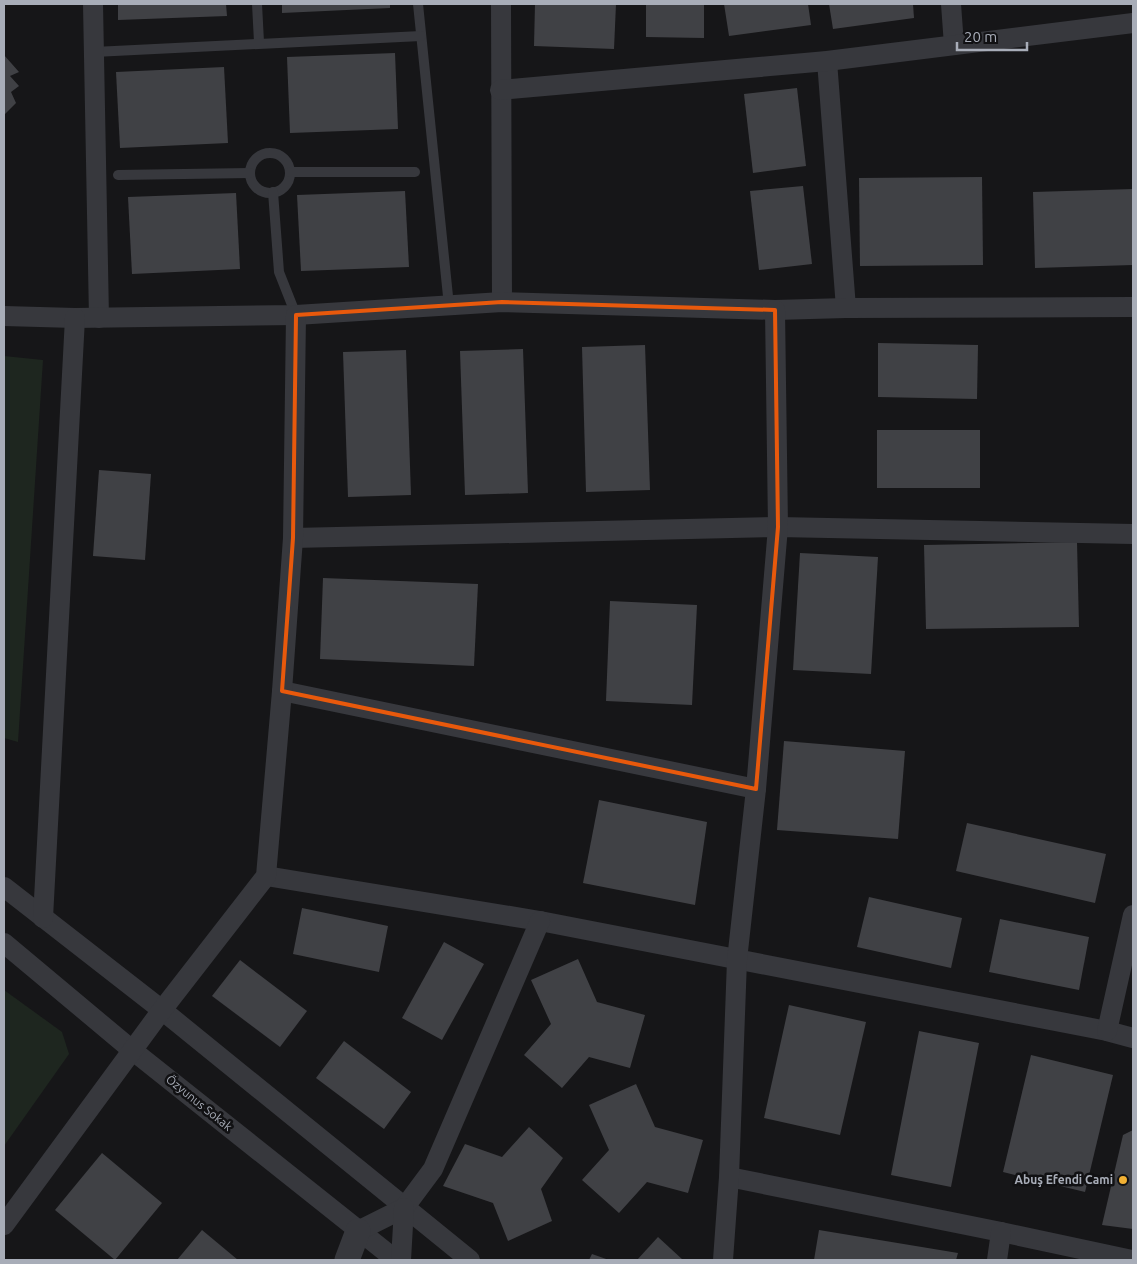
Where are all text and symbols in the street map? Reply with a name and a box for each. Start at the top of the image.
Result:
scale bar [957,20,1027,52]
text: 20 m [964,28,997,45]
street label: Özyunus Sokak [164,1072,235,1133]
place label: Abuş Efendi Cami [1015,1173,1113,1188]
marker: Abuş Efendi Cami [1117,1174,1129,1186]

